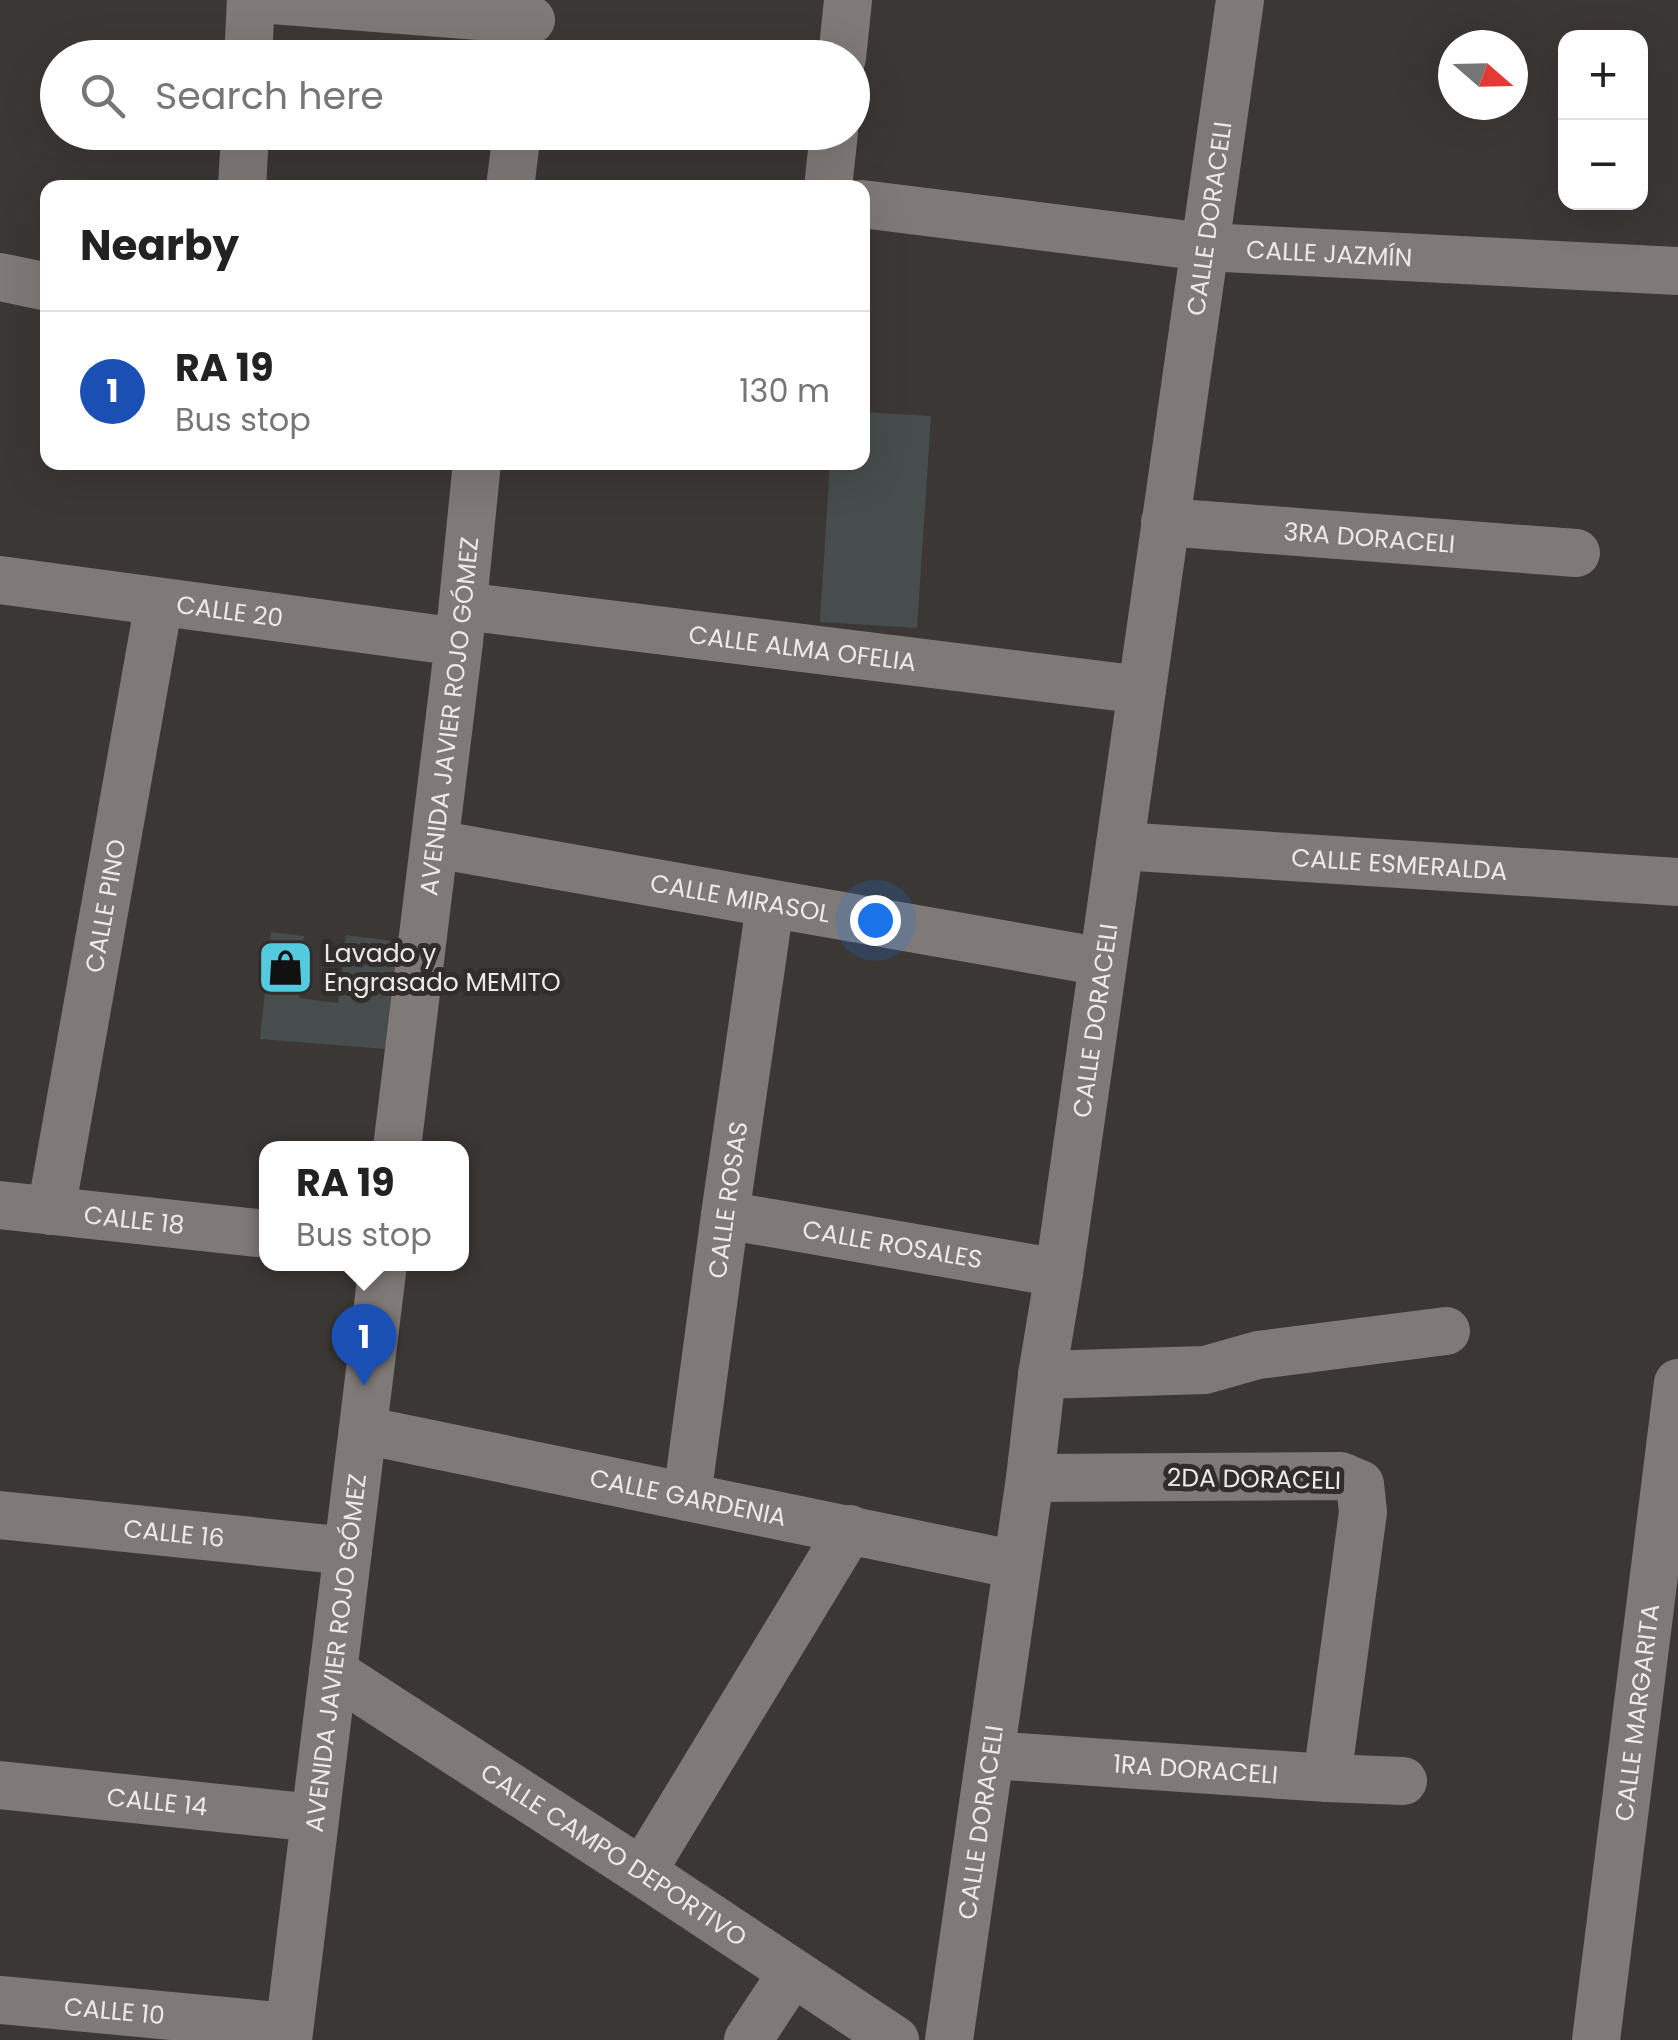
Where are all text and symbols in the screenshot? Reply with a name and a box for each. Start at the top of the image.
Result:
north arrow [1438,30,1528,120]
map controls [1558,30,1648,210]
button: + [1558,30,1648,120]
search box [40,40,870,150]
icon: search [75,68,130,123]
text: Search here [155,69,384,122]
street label: CALLE DORACELI [1178,119,1240,318]
button: − [1558,120,1648,210]
text: Nearby [80,216,239,275]
street label: CALLE JAZMÍN [1245,232,1413,275]
text: RA 19 [175,341,274,394]
text: 1 [106,368,119,413]
text: 130 m [739,368,830,413]
text: Bus stop [175,397,311,442]
street label: 3RA DORACELI [1282,513,1456,561]
street label: AVENIDA JAVIER ROJO GÓMEZ [411,535,487,897]
street label: CALLE 20 [174,587,285,636]
street label: CALLE ALMA OFELIA [687,617,918,679]
street label: CALLE PINO [76,836,134,975]
street label: CALLE ESMERALDA [1290,840,1509,888]
street label: CALLE MIRASOL [648,865,833,931]
your location [850,895,901,946]
street label: CALLE DORACELI [1064,921,1126,1120]
place label: Lavado y Engrasado MEMITO [324,936,561,1000]
shop icon: Lavado y Engrasado MEMITO [255,937,315,997]
street label: CALLE ROSAS [699,1119,756,1281]
popup [259,1141,469,1271]
text: RA 19 [296,1156,395,1209]
street label: CALLE 18 [82,1197,186,1243]
street label: CALLE ROSALES [800,1211,985,1277]
text: Bus stop [296,1212,432,1257]
pin: 1 [332,1304,396,1386]
street label: CALLE GARDENIA [587,1460,790,1534]
street label: 2DA DORACELI [1167,1460,1341,1498]
street label: AVENIDA JAVIER ROJO GÓMEZ [296,1472,375,1834]
street label: CALLE 16 [122,1510,226,1556]
street label: CALLE MARGARITA [1606,1602,1668,1823]
street label: CALLE DORACELI [949,1723,1012,1922]
street label: 1RA DORACELI [1112,1746,1279,1792]
street label: CALLE CAMPO DEPORTIVO [474,1755,754,1955]
street label: CALLE 14 [105,1779,209,1824]
street label: CALLE 10 [63,1989,166,2033]

